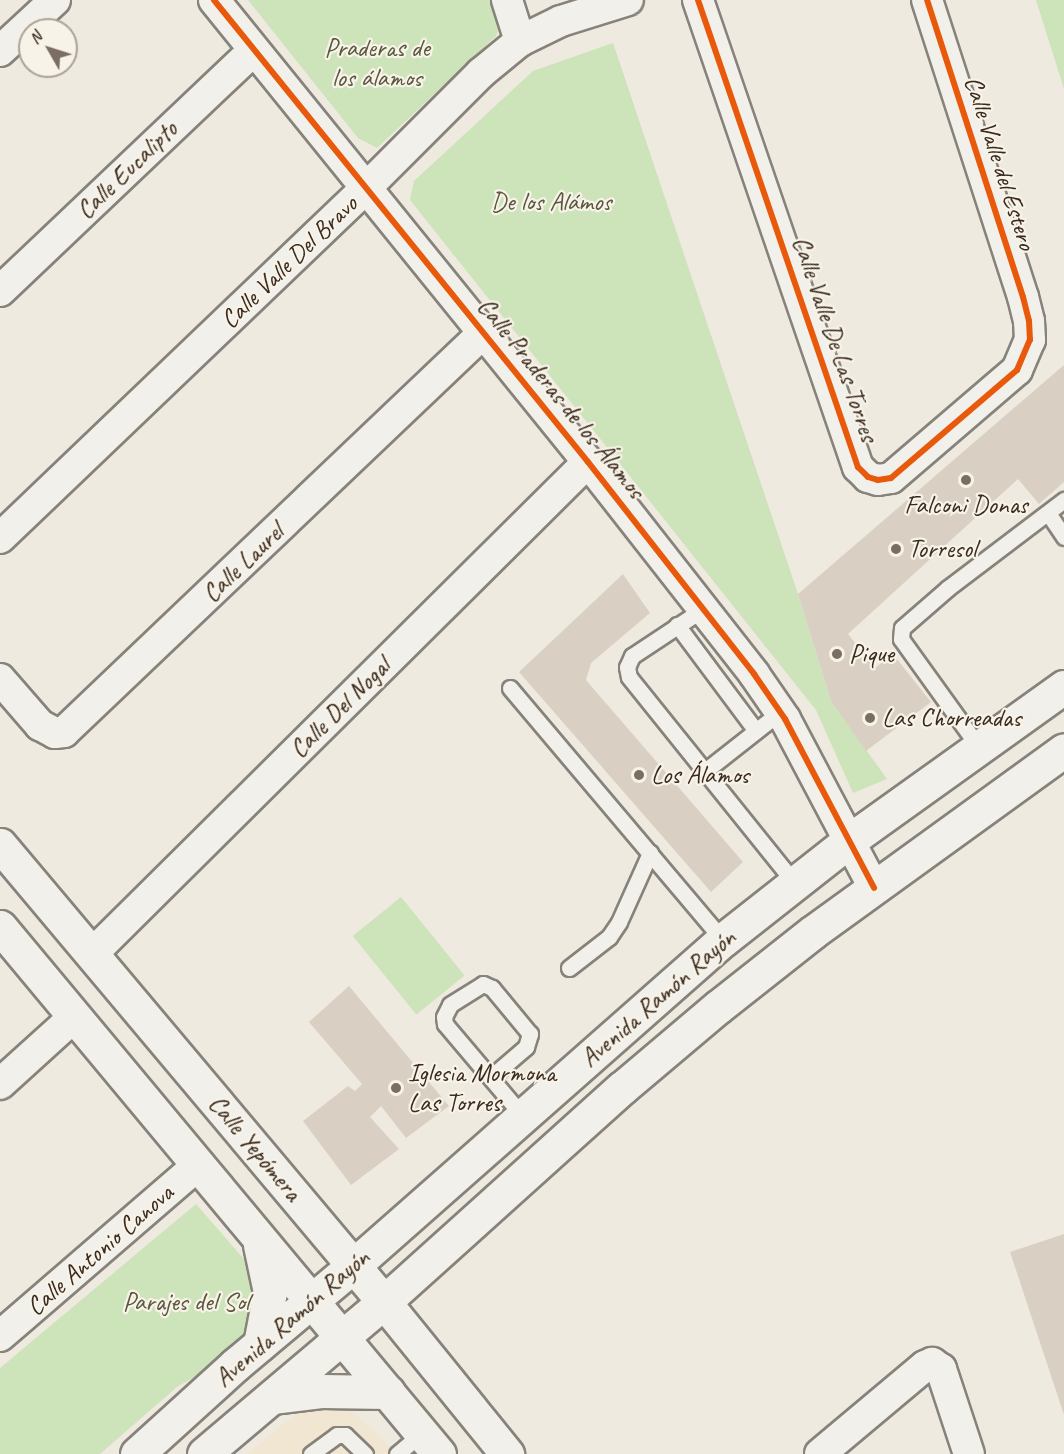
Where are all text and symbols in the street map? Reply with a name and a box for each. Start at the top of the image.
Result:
north arrow [18,18,78,78]
text: N [25,28,46,48]
park label: Praderas de los álamos [324,32,430,94]
street label: Calle Valle del Estero [957,72,1043,254]
street label: Calle Eucalipto [70,115,184,225]
park label: De los Alámos [491,186,611,218]
street label: Calle Valle Del Bravo [213,188,365,336]
street label: Calle Valle De Las Torres [785,232,885,446]
street label: Calle Praderas de los Álamos [470,291,652,505]
marker: Falconi Donas [959,473,973,487]
place label: Falconi Donas [904,489,1028,521]
street label: Calle Laurel [196,517,290,609]
place label: Torresol [908,533,976,565]
marker: Torresol [889,542,903,556]
place label: Pique [849,638,894,670]
marker: Pique [830,647,844,661]
street label: Calle Del Nogal [283,651,397,765]
place label: Las Chorreadas [882,702,1021,734]
marker: Las Chorreadas [863,711,877,725]
place label: Los Álamos [651,759,749,791]
marker: Los Álamos [632,768,646,782]
street label: Avenida Ramón Rayón [574,922,742,1074]
place label: Iglesia Mormona Las Torres [408,1057,556,1118]
marker: Iglesia Mormona Las Torres [389,1081,403,1095]
street label: Calle Yepómera [202,1089,308,1207]
street label: Calle Antonio Canova [20,1177,180,1323]
street label: Avenida Ramón Rayón [208,1242,376,1394]
park label: Parajes del Sol [123,1286,249,1318]

